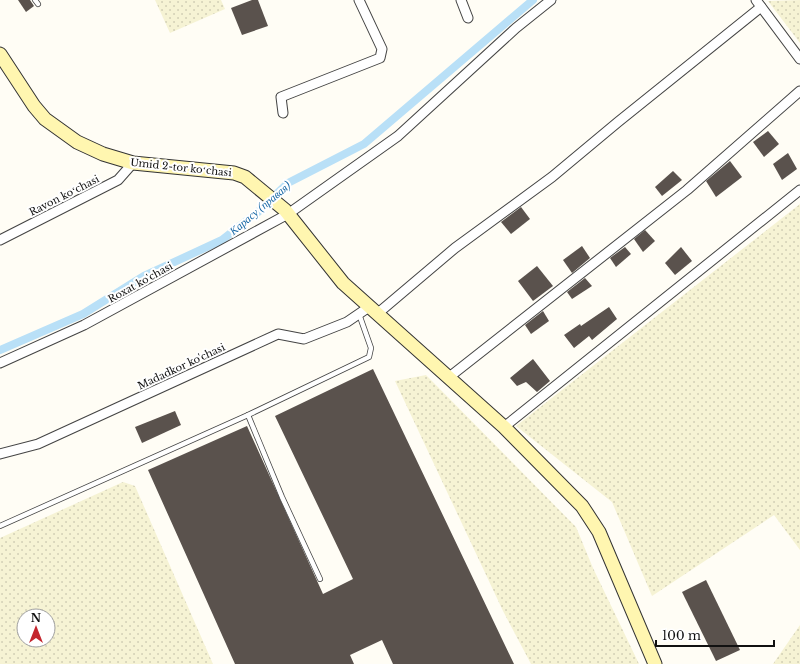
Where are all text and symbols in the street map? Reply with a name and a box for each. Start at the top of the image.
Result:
street label: Umid 2-tor koʻchasi [130,156,233,179]
street label: Ravon koʻchasi [27,172,102,219]
water label: Карасу (правая) [226,178,294,238]
street label: Roxat ko'chasi [106,259,175,306]
street label: Madadkor ko'chasi [135,340,228,392]
north arrow [16,608,56,648]
text: N [31,611,42,625]
scale bar [656,622,774,648]
text: 100 m [662,628,701,643]

